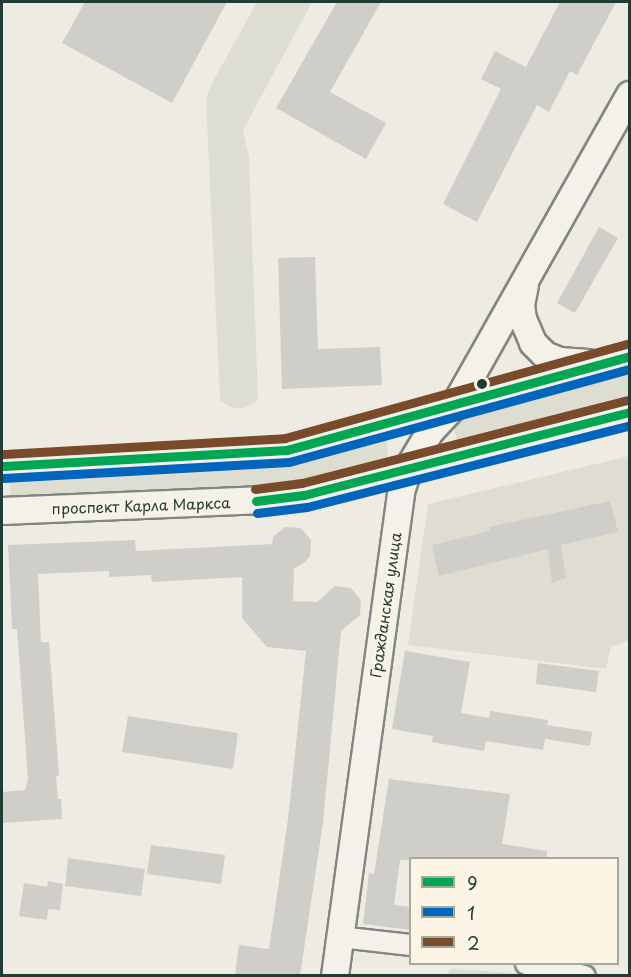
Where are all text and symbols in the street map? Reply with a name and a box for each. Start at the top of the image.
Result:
unlabelled marker [476,378,488,390]
street label: проспект Карла Маркса [51,493,231,517]
street label: Гражданская улица [366,531,404,679]
legend [409,857,619,965]
text: 9 [467,869,478,896]
text: 1 [467,899,475,926]
text: 2 [467,929,480,956]

